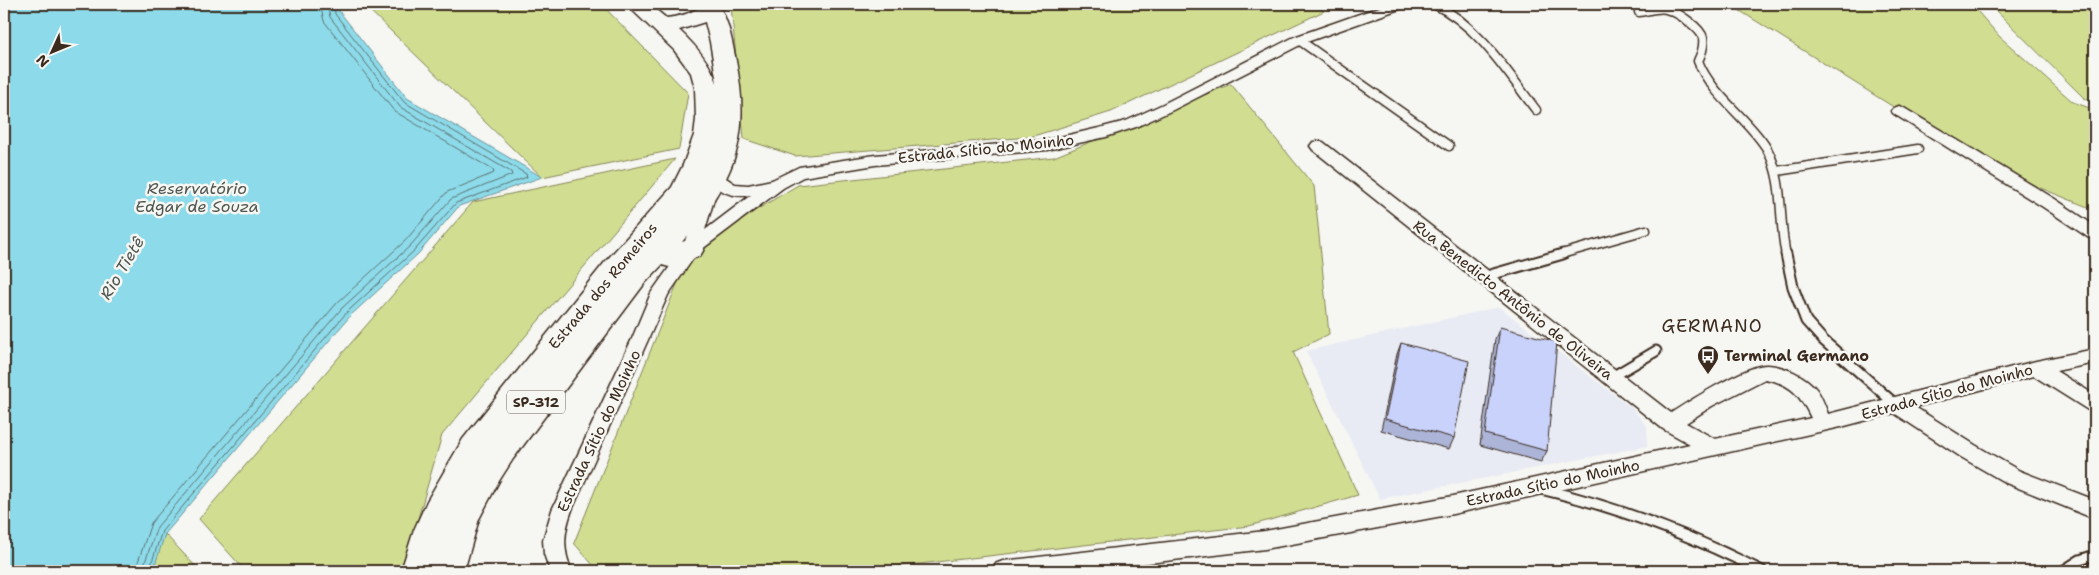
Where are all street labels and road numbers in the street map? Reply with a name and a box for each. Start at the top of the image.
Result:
street label: Estrada Sítio do Moinho [897,130,1075,168]
street label: Rua Benedicto Antônio de Oliveira [1409,216,1618,385]
street label: Estrada dos Romeiros [544,219,662,353]
street label: Estrada Sítio do Moinho [553,347,645,515]
street label: Estrada Sítio do Moinho [1859,359,2035,425]
road number: SP-312 [507,391,565,414]
street label: Estrada Sítio do Moinho [1464,455,1642,511]

